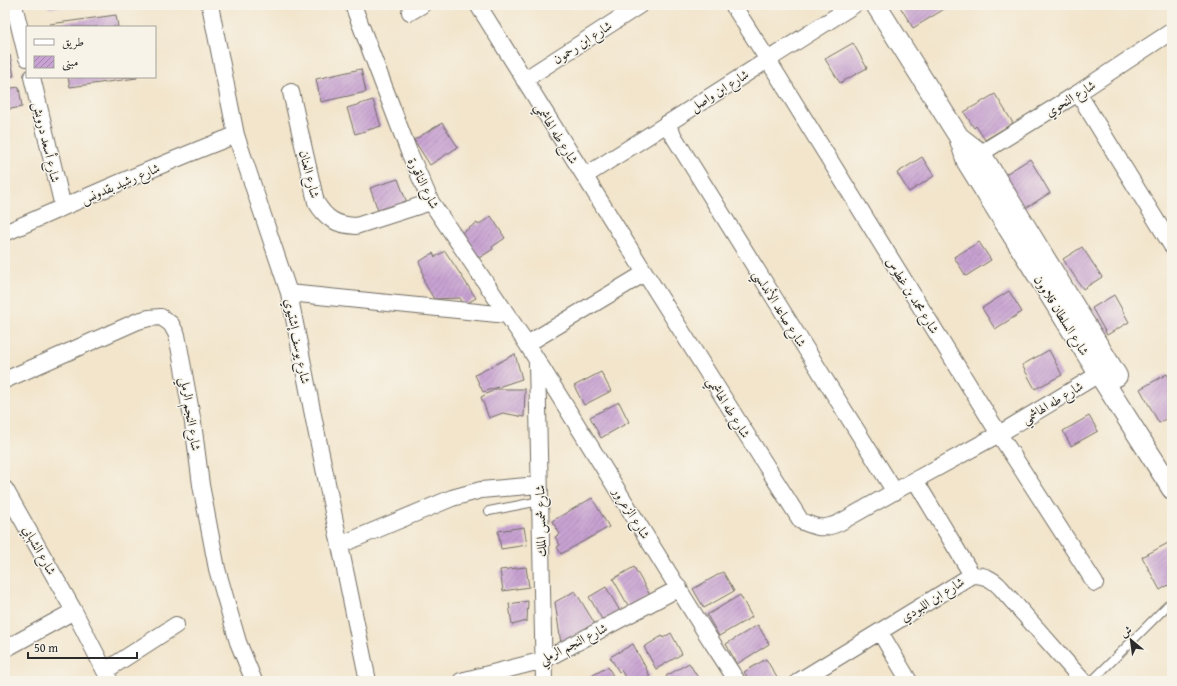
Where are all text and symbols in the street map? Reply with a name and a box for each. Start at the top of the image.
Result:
street label: شارع ابن رحمون [549,16,617,70]
legend [26,26,156,78]
text: طريق [62,33,84,50]
text: مبنى [62,53,78,71]
street label: شارع ابن واصل [686,65,753,118]
street label: شارع النحوي [1041,76,1100,123]
street label: شارع طه الهاشمي [528,99,583,169]
street label: شارع أسعد درويش [26,100,65,185]
street label: شارع العنان [292,148,325,201]
street label: شارع الناقورة [401,154,444,213]
street label: شارع رشيد بقدونس [78,158,163,210]
street label: شارع محمد بن غطوس [880,253,944,338]
street label: شارع صاعد الأندلسي [746,266,811,352]
street label: شارع السلطان قلاوون [1028,271,1094,360]
street label: شارع يوسف إشتيوي [278,297,315,386]
street label: شارع طه الهاشمي [700,373,755,443]
street label: شارع النجم الرملي [171,376,206,453]
street label: شارع طه الهاشمي [1018,376,1088,431]
street label: شارع الزعرور [606,482,655,544]
street label: شارع شمس الملك [530,485,553,557]
street label: شارع الشهابي [16,522,61,579]
street label: شارع ابن اللبودي [897,572,969,628]
street label: شارع النجم الرملي [536,618,613,672]
north arrow [1111,620,1151,660]
text: ش [1117,622,1135,641]
scale bar [28,634,137,660]
text: 50 m [34,639,58,656]

